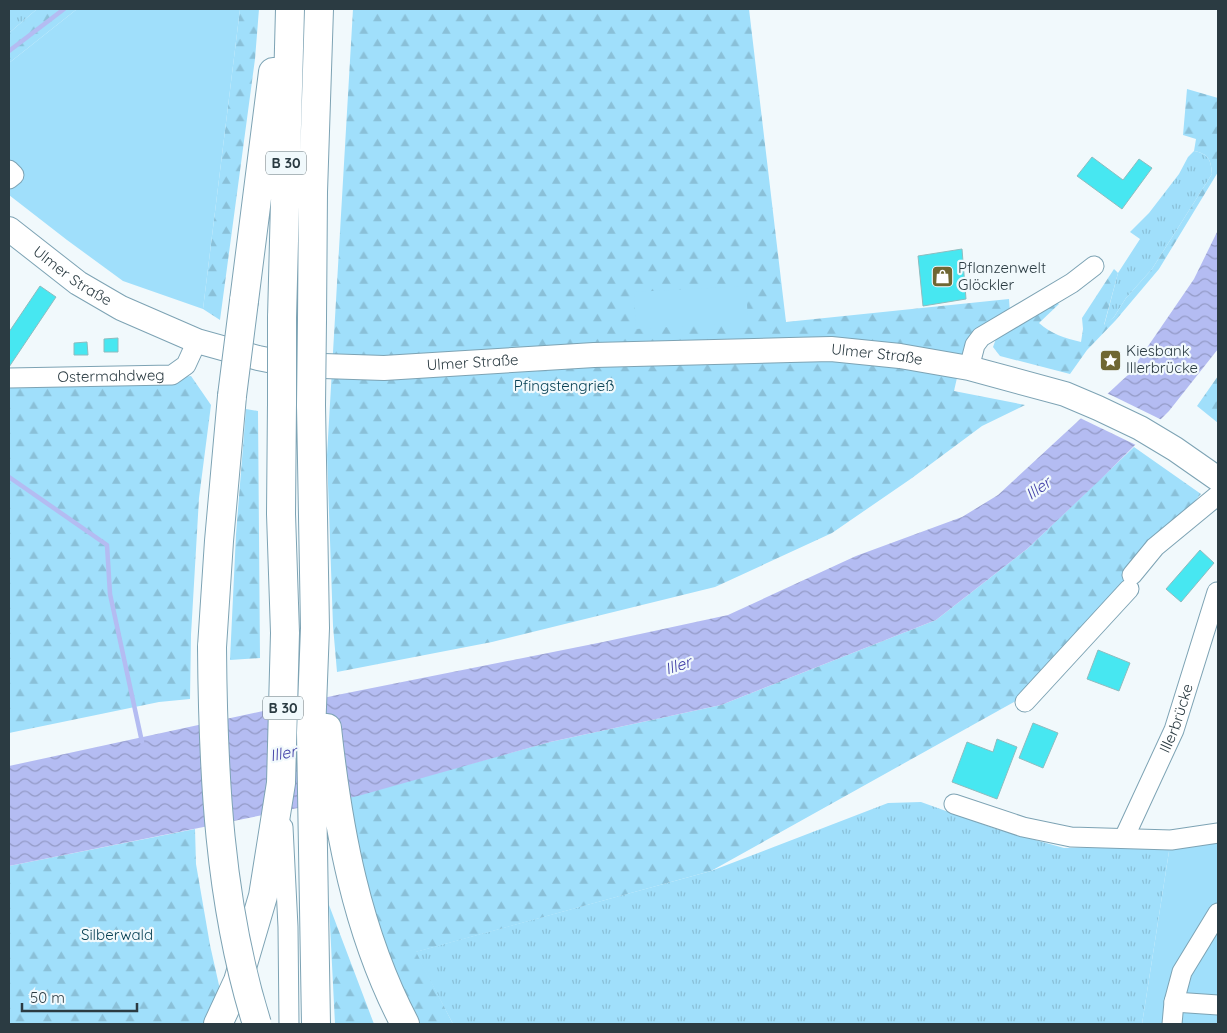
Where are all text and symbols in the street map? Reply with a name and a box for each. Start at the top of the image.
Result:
road number: B 30 [266,152,306,174]
street label: Ulmer Straße [29,241,115,310]
place label: Pflanzenwelt Glöckler [958,258,1046,294]
shop icon: Pflanzenwelt Glöckler [930,265,954,289]
street label: Ulmer Straße [830,339,924,369]
place label: Kiesbank Illerbrücke [1126,341,1198,377]
place icon: Kiesbank Illerbrücke [1098,348,1122,372]
street label: Ulmer Straße [426,350,519,374]
street label: Ostermahdweg [57,365,165,386]
park label: Pfingstengrieß [514,376,614,395]
water label: Iller [1021,471,1056,504]
water label: Iller [662,651,695,679]
street label: Illerbrücke [1155,681,1197,756]
road number: B 30 [263,696,303,720]
water label: Iller [268,740,300,766]
park label: Silberwald [81,925,153,944]
scale bar [22,980,138,1012]
text: 50 m [30,988,65,1007]

